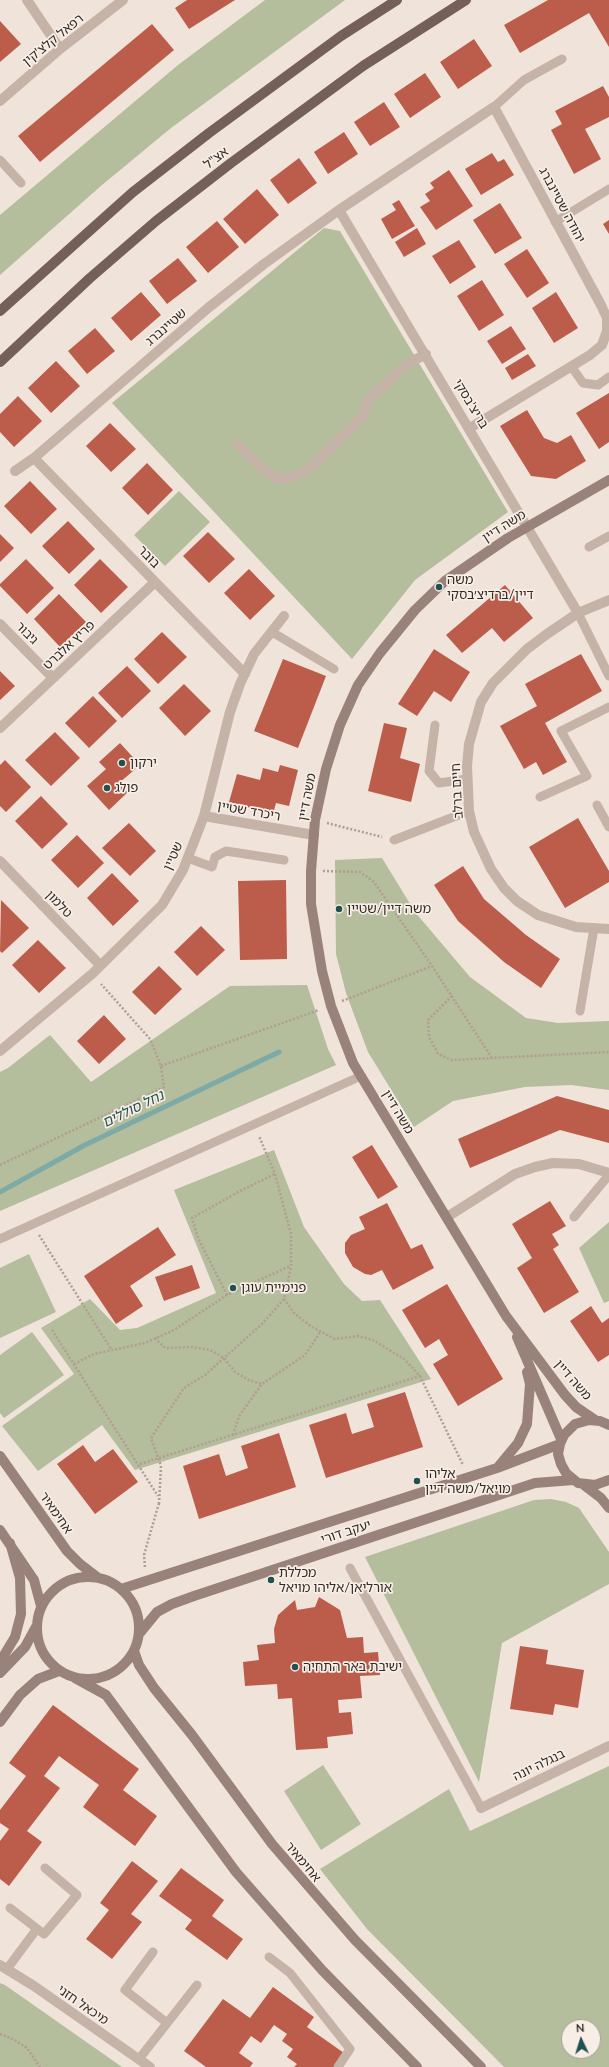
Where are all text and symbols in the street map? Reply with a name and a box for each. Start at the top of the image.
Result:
street label: רפאל קלצ'קין [19,11,87,69]
street label: אצ"ל [201,144,231,172]
street label: יהודה שטיינברג [536,165,588,245]
street label: שטיינברג [142,305,190,349]
street label: בריצ'בסקי [450,376,492,432]
street label: משה דיין [479,507,529,545]
street label: בובר [135,543,163,571]
place label: משה דיין/ברדיצ׳בסקי [447,572,534,603]
marker: משה דיין/ברדיצ׳בסקי [434,582,444,592]
street label: פריץ אלברט [40,617,98,673]
street label: גיבור [12,618,42,648]
place label: ירקון [130,755,157,771]
marker: ירקון [117,758,127,768]
street label: חיים ברלב [448,763,466,819]
street label: משה דיין [295,772,319,822]
place label: פולג [115,780,138,796]
marker: פולג [102,783,112,793]
street label: ריכרד שטיין [216,798,282,824]
street label: שטיין [160,839,186,873]
street label: טלמון [42,887,76,921]
place label: משה דיין/שטיין [347,901,431,917]
marker: משה דיין/שטיין [334,904,344,914]
water label: נחל סוללים [100,1087,166,1131]
street label: משה דיין [379,1087,417,1137]
place label: פנימיית עוגן [241,1280,306,1296]
marker: פנימיית עוגן [228,1283,238,1293]
street label: משה דיין [551,1357,595,1403]
place label: אליהו מויאל/משה דיין [425,1466,511,1497]
marker: אליהו מויאל/משה דיין [412,1476,422,1486]
street label: אחימאיר [36,1489,76,1537]
street label: יעקב דורי [319,1517,373,1547]
place label: מכללת אורליאן/אליהו מויאל [279,1565,392,1596]
marker: מכללת אורליאן/אליהו מויאל [266,1575,276,1585]
place label: ישיבת באר התחיה [303,1659,402,1675]
marker: ישיבת באר התחיה [290,1662,300,1672]
street label: בנגלה יונה [510,1746,568,1784]
street label: אחימאיר [282,1839,324,1885]
street label: מיכאל חזני [54,1982,112,2028]
north arrow [561,2019,601,2059]
text: N [576,2021,585,2034]

